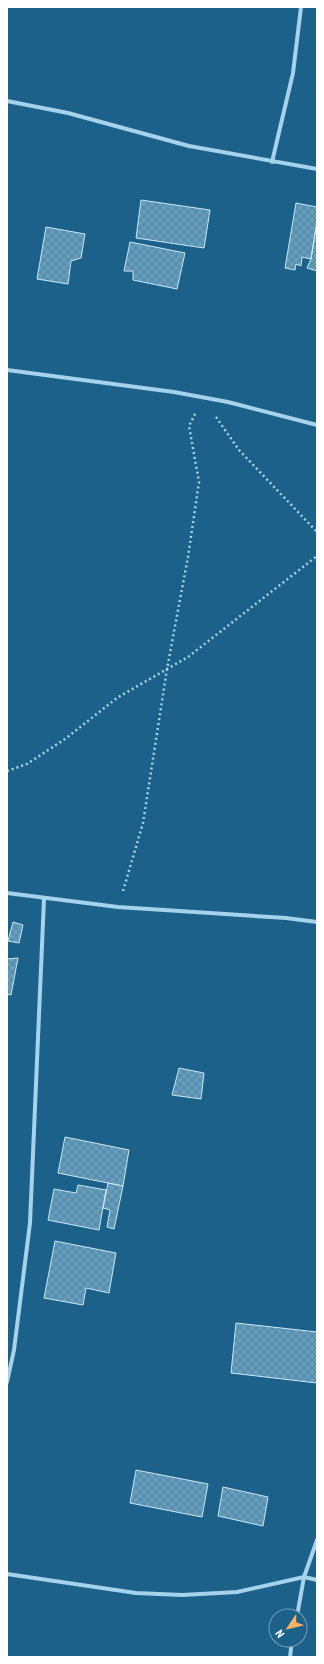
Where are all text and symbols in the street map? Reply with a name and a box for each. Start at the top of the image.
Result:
north arrow [268,1608,308,1648]
text: N [273,1627,287,1640]

